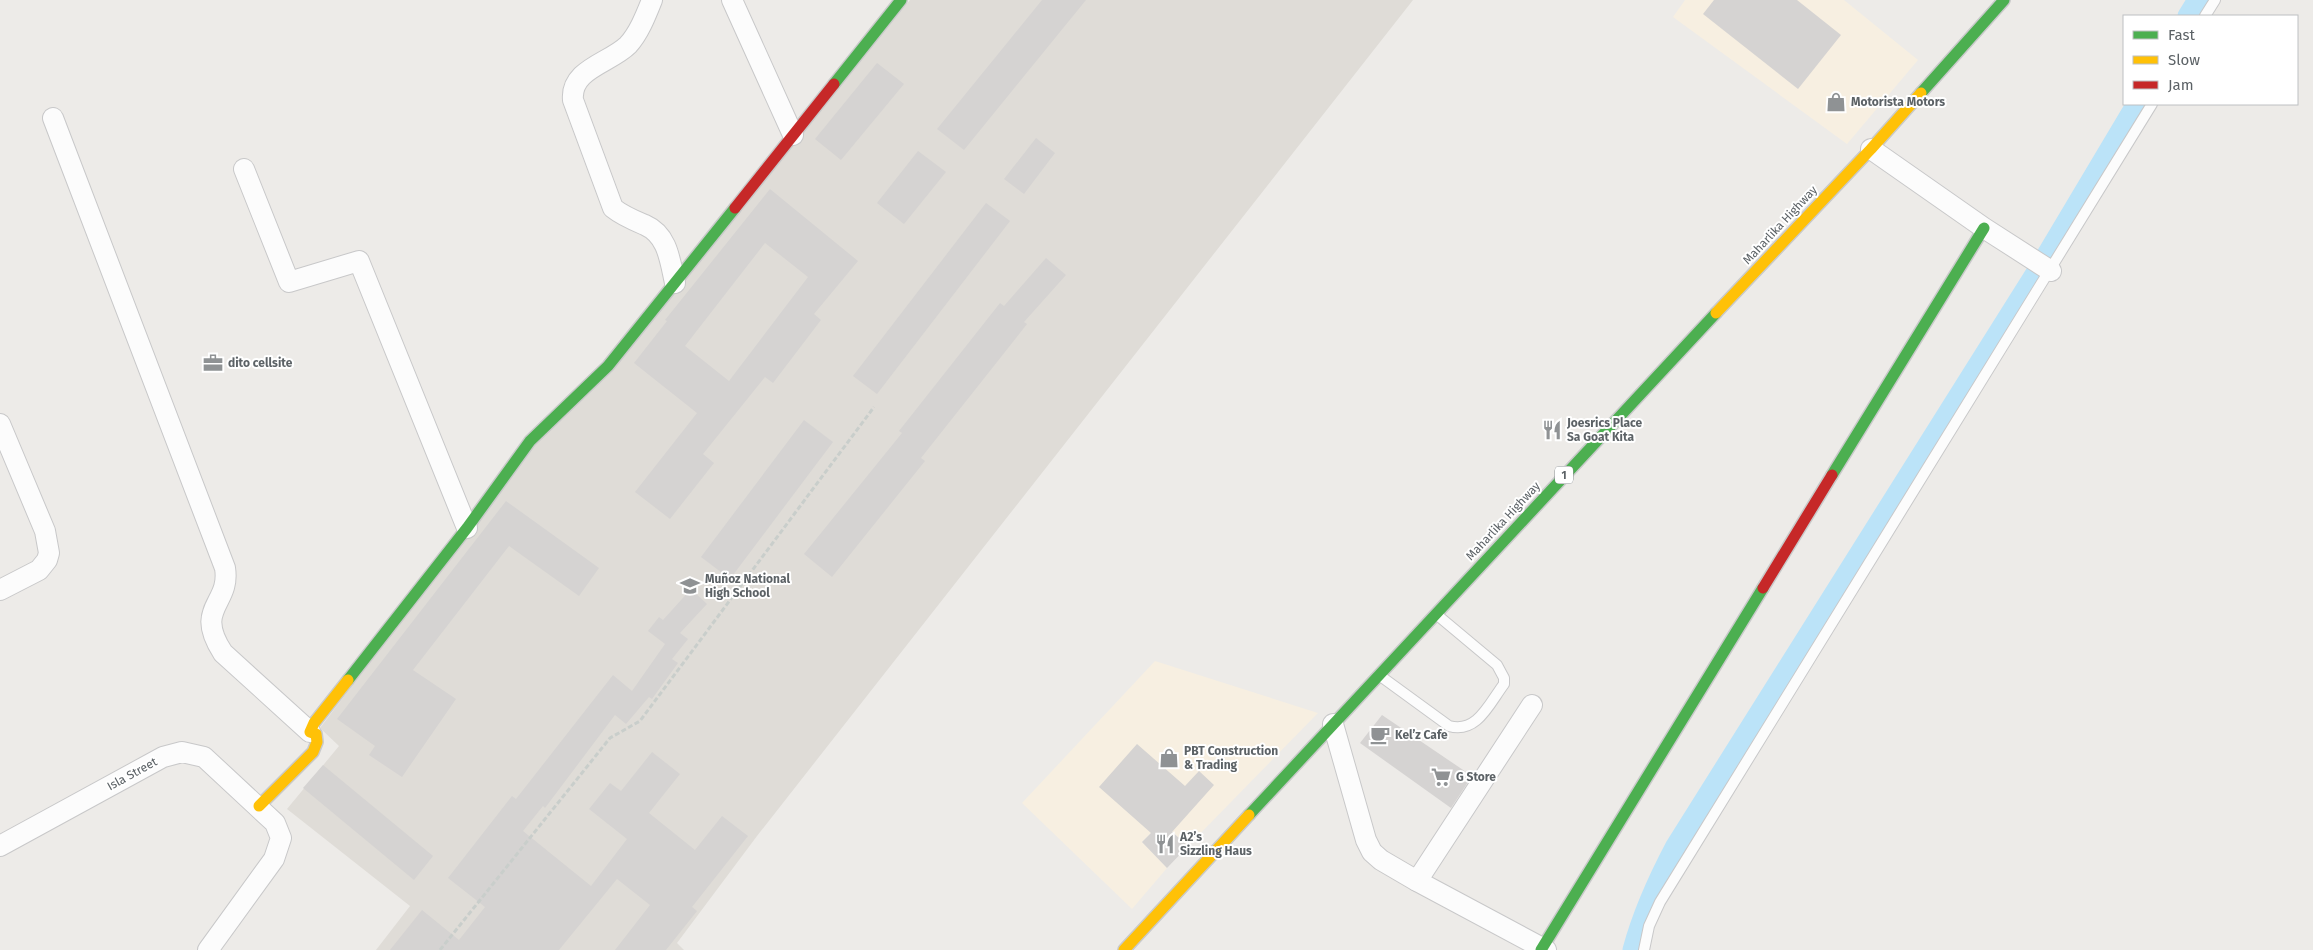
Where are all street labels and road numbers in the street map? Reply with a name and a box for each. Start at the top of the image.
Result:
street label: Maharlika Highway [1740,183,1820,267]
road number: 1 [1555,466,1573,484]
street label: Maharlika Highway [1463,479,1543,563]
street label: Isla Street [105,754,160,793]

